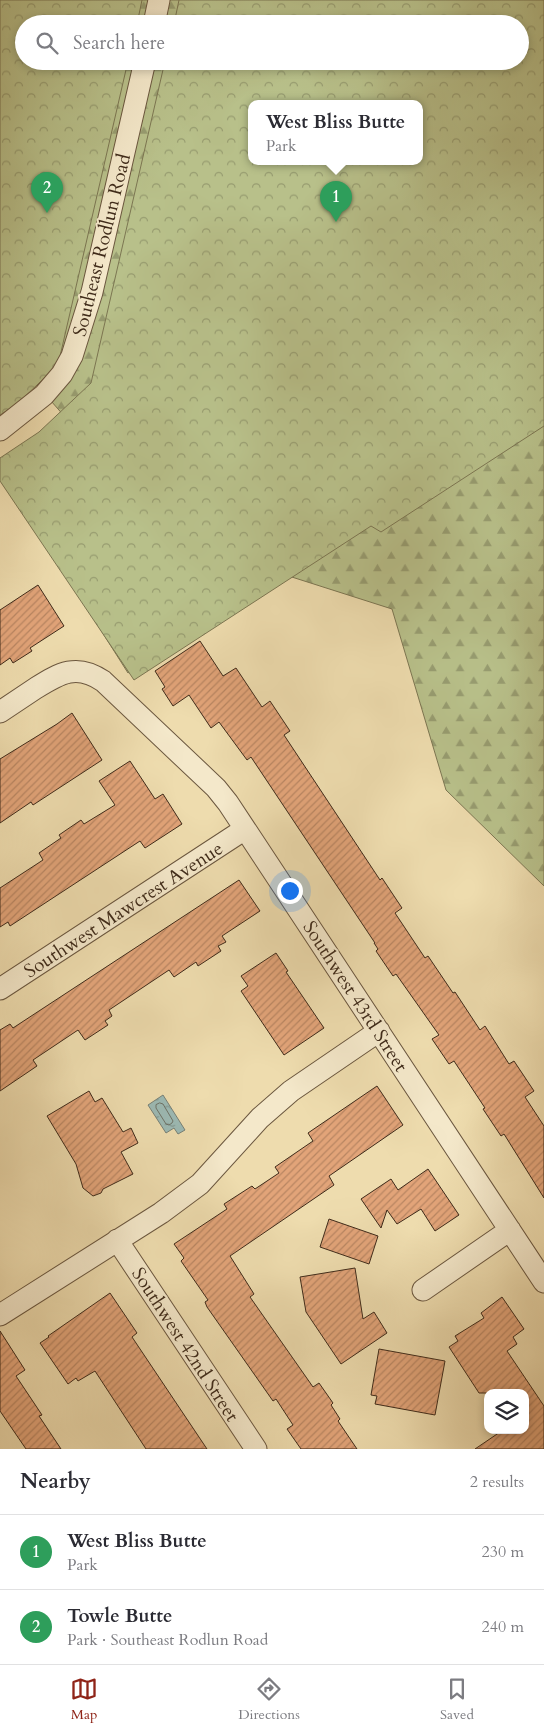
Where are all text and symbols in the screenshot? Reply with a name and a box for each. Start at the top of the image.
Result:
search box [15,15,529,70]
icon: search [33,29,61,57]
text: Search here [73,30,165,56]
popup [248,100,423,165]
text: West Bliss Butte [266,109,405,135]
text: Park [266,135,296,157]
street label: Southeast Rodlun Road [67,151,137,339]
pin: 2 [31,172,63,213]
pin: 1 [320,181,352,222]
street label: Southwest Mawcrest Avenue [19,836,228,984]
your location [277,878,303,904]
street label: Southwest 43rd Street [297,916,414,1077]
street label: Southwest 42nd Street [125,1262,245,1427]
map controls [484,1389,529,1434]
button: layers [484,1389,529,1434]
text: Nearby [20,1467,91,1496]
text: 2 results [470,1471,524,1493]
text: West Bliss Butte [67,1528,207,1554]
text: 1 [32,1541,40,1563]
text: 230 m [482,1541,524,1563]
text: Park [67,1554,98,1576]
text: Towle Butte [67,1603,172,1629]
text: 2 [32,1616,40,1638]
text: 240 m [482,1616,524,1638]
text: Park · Southeast Rodlun Road [67,1629,268,1651]
tab: Map [70,1675,98,1724]
tab: Directions [238,1675,300,1724]
tab: Saved [440,1675,474,1724]

